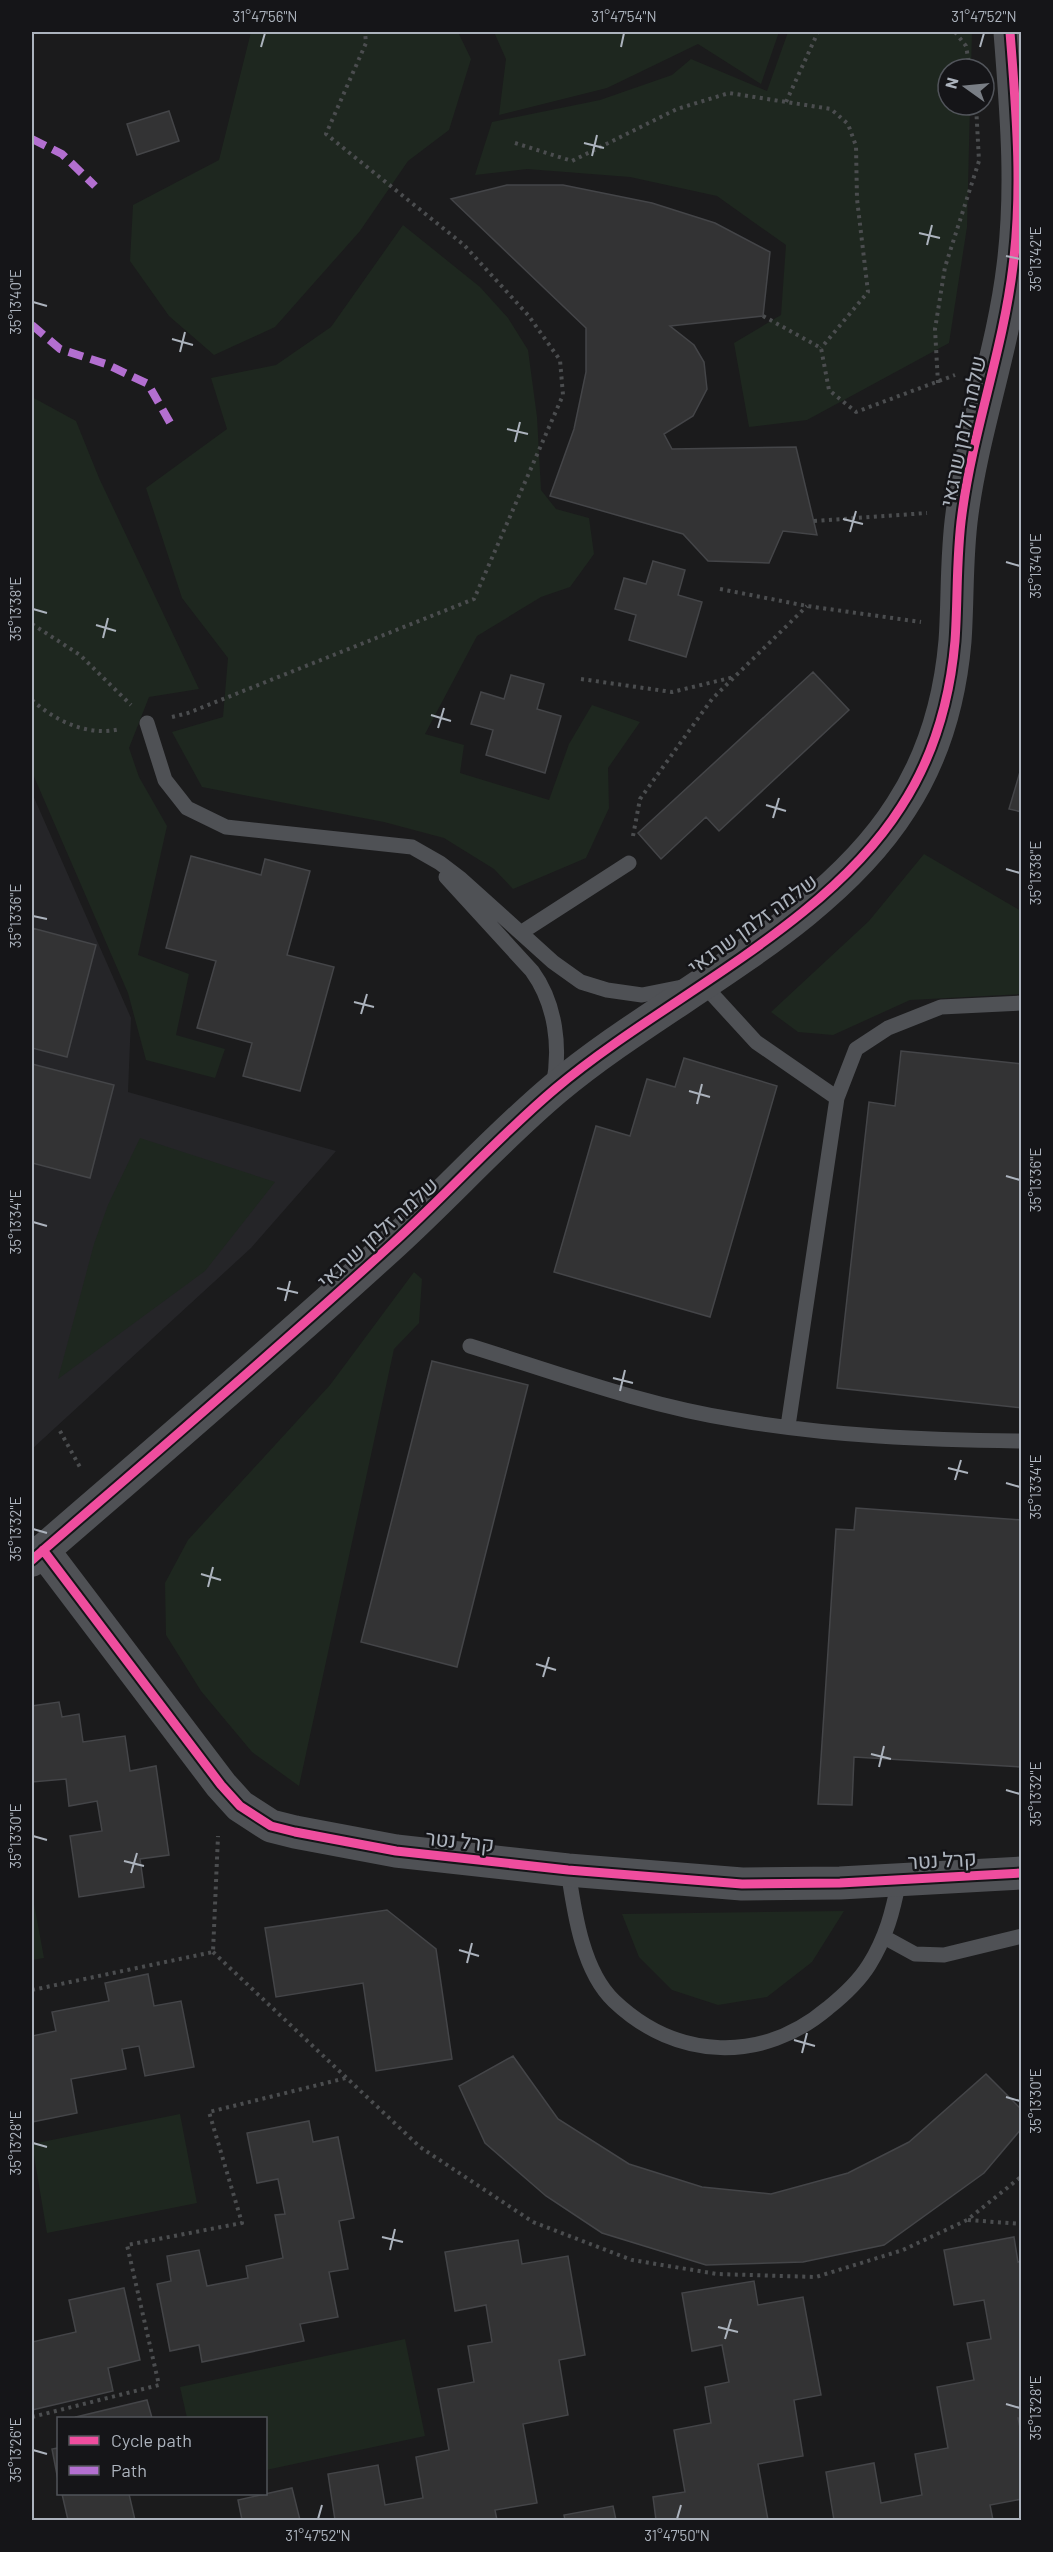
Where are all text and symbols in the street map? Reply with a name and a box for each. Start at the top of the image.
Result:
text: 31°47'56"N [233,7,298,25]
text: 31°47'54"N [591,7,657,25]
text: 31°47'52"N [951,7,1017,25]
north arrow [936,57,996,117]
text: N [940,75,962,91]
text: 35°13'42"E [1026,226,1044,292]
text: 35°13'40"E [6,269,24,335]
street label: שלמה זלמן שרגאי [934,353,990,509]
text: 35°13'40"E [1026,533,1044,599]
text: 35°13'38"E [6,577,24,641]
text: 35°13'38"E [1026,841,1044,905]
street label: שלמה זלמן שרגאי [682,868,822,978]
text: 35°13'36"E [6,884,24,948]
text: 35°13'36"E [1026,1148,1044,1212]
street label: שלמה זלמן שרגאי [311,1171,443,1293]
text: 35°13'34"E [6,1190,24,1254]
text: 35°13'34"E [1026,1455,1044,1519]
text: 35°13'32"E [6,1497,24,1561]
text: 35°13'32"E [1026,1762,1044,1826]
text: 35°13'30"E [6,1803,24,1869]
street label: קרל נטר [424,1824,496,1856]
street label: קרל נטר [907,1845,977,1873]
text: 35°13'30"E [1026,2068,1044,2134]
text: 35°13'28"E [6,2111,24,2175]
text: 35°13'28"E [1026,2376,1044,2440]
legend [57,2417,267,2495]
text: 35°13'26"E [6,2418,24,2482]
text: Cycle path [111,2429,192,2451]
text: Path [111,2459,147,2481]
text: 31°47'52"N [285,2526,351,2544]
text: 31°47'50"N [644,2526,710,2544]

